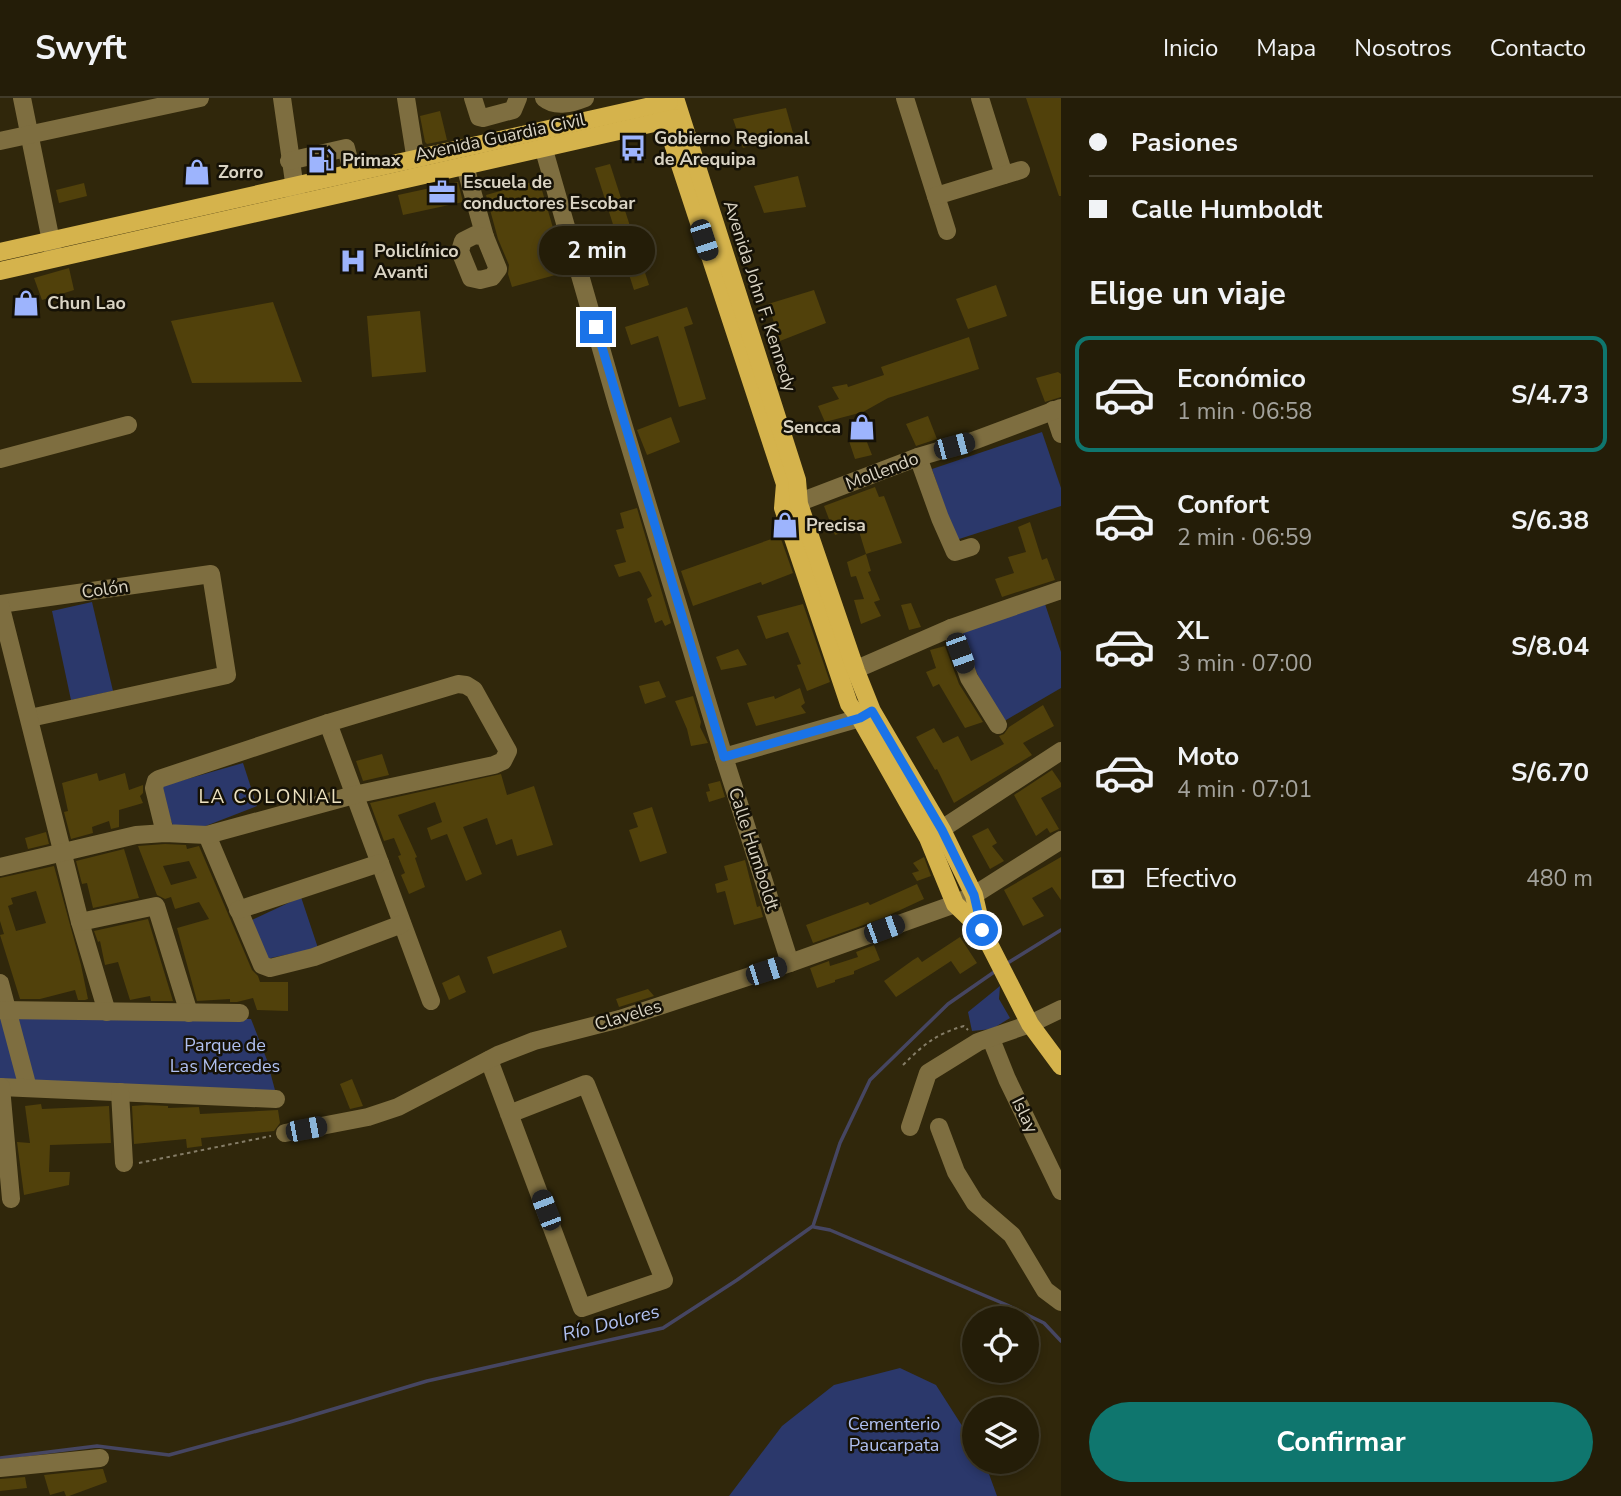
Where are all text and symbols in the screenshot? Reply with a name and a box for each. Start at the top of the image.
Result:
text: Swyft [35,26,126,71]
text: Inicio [1163,32,1218,64]
text: Mapa [1256,32,1316,64]
text: Nosotros [1354,32,1452,64]
text: Contacto [1490,32,1586,64]
street label: Avenida Guardia Civil [413,107,588,167]
text: Pasiones [1131,125,1238,160]
place label: Gobierno Regional de Arequipa [654,126,810,171]
bus stop icon: Gobierno Regional de Arequipa [618,133,648,163]
fuel station icon: Primax [306,145,336,175]
place label: Primax [342,148,401,172]
shop icon: Zorro [182,157,212,187]
place label: Zorro [218,160,263,184]
place label: Escuela de conductores Escobar [463,170,635,215]
office icon: Escuela de conductores Escobar [427,177,457,207]
text: Calle Humboldt [1131,192,1322,227]
street label: Avenida John F. Kennedy [718,197,803,395]
car [688,217,721,263]
callout: 2 min [538,226,654,274]
text: 2 min [567,235,627,266]
place label: Policlínico Avanti [374,239,459,284]
hospital icon: Policlínico Avanti [338,246,368,276]
text: Elige un viaje [1089,272,1286,315]
shop icon: Chun Lao [11,288,41,318]
place label: Chun Lao [47,291,126,315]
route end [580,311,612,343]
text: Económico [1177,361,1306,396]
icon: car [1093,363,1156,426]
text: S/4.73 [1511,377,1589,412]
text: 1 min · 06:58 [1177,396,1312,427]
shop icon: Sencca [847,412,877,442]
place label: Sencca [783,415,841,439]
car [931,430,978,462]
street label: Mollendo [842,446,922,496]
text: Confort [1177,487,1269,522]
icon: car [1093,489,1156,552]
text: S/6.38 [1511,503,1589,538]
shop icon: Precisa [770,510,800,540]
place label: Precisa [806,513,866,537]
text: 2 min · 06:59 [1177,522,1312,553]
street label: Colón [80,574,130,604]
text: XL [1177,613,1209,648]
icon: car [1093,615,1156,678]
text: S/8.04 [1511,629,1589,664]
car [943,630,978,676]
text: 3 min · 07:00 [1177,648,1312,679]
text: Moto [1177,739,1239,774]
icon: car [1093,741,1156,804]
text: S/6.70 [1511,755,1589,790]
text: 4 min · 07:01 [1177,774,1312,805]
district label: LA COLONIAL [199,784,343,810]
street label: Calle Humboldt [723,784,785,914]
icon: cash [1089,860,1127,898]
text: Efectivo [1145,861,1237,896]
text: 480 m [1526,863,1593,894]
car [861,912,908,946]
route start [966,914,998,946]
car [743,955,790,987]
street label: Claveles [591,993,665,1037]
park label: Parque de Las Mercedes [170,1033,280,1078]
street label: Islay [1006,1093,1044,1138]
car [284,1115,329,1143]
car [529,1187,564,1233]
water label: Río Dolores [560,1298,662,1348]
map controls [962,1306,1039,1474]
button: locate [962,1306,1039,1383]
button: layers [962,1397,1039,1474]
button: Confirmar [1089,1402,1593,1482]
park label: Cementerio Paucarpata [848,1412,940,1457]

